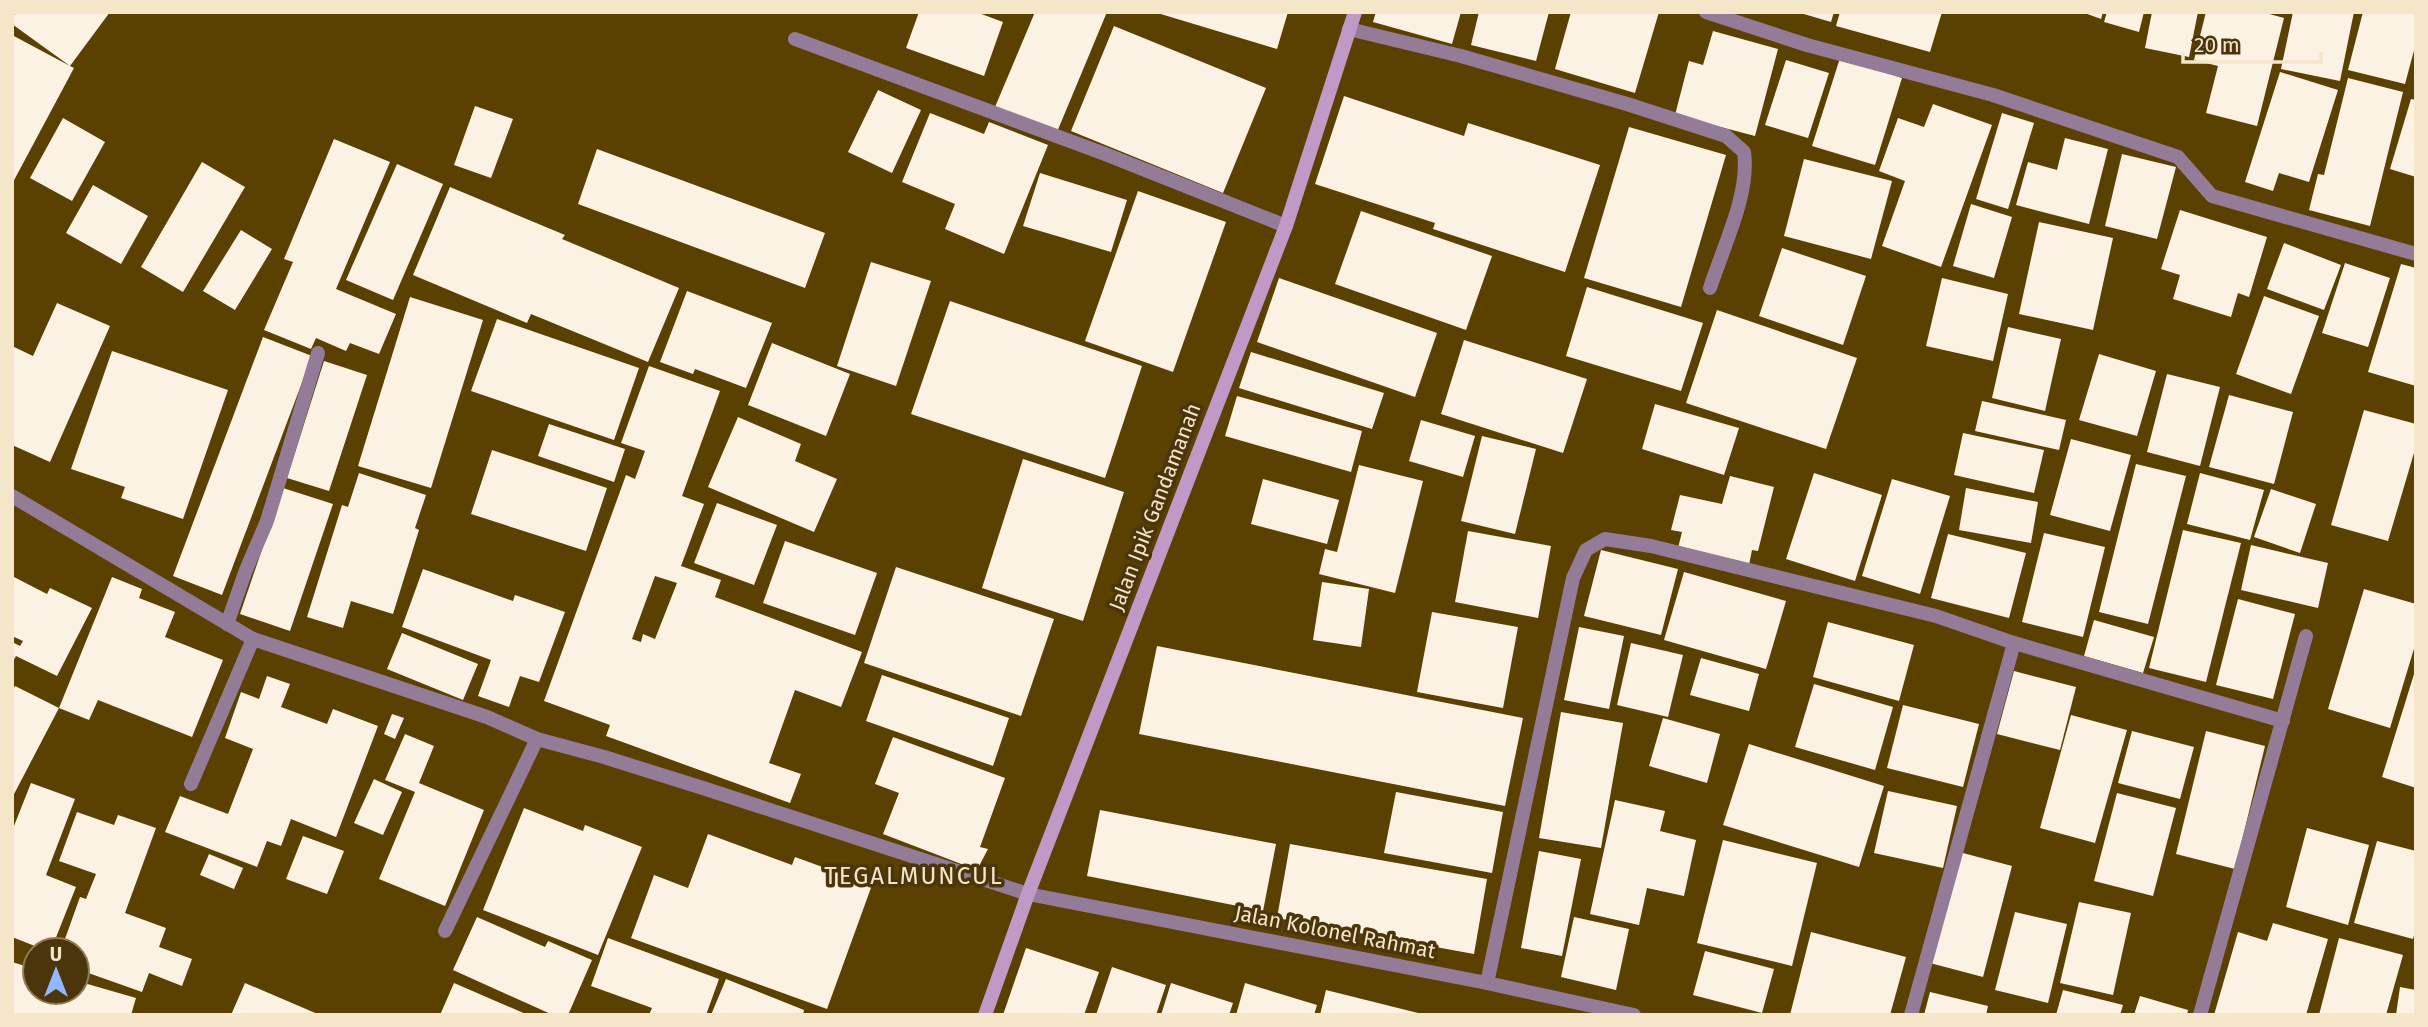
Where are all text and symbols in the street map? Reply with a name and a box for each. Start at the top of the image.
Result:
scale bar [2183,21,2321,65]
text: 20 m [2194,32,2240,58]
street label: Jalan Ipik Gandamanah [1103,400,1207,614]
district label: TEGALMUNCUL [824,862,1004,890]
street label: Jalan Kolonel Rahmat [1232,900,1438,964]
north arrow [21,936,91,1006]
text: U [50,943,62,966]

